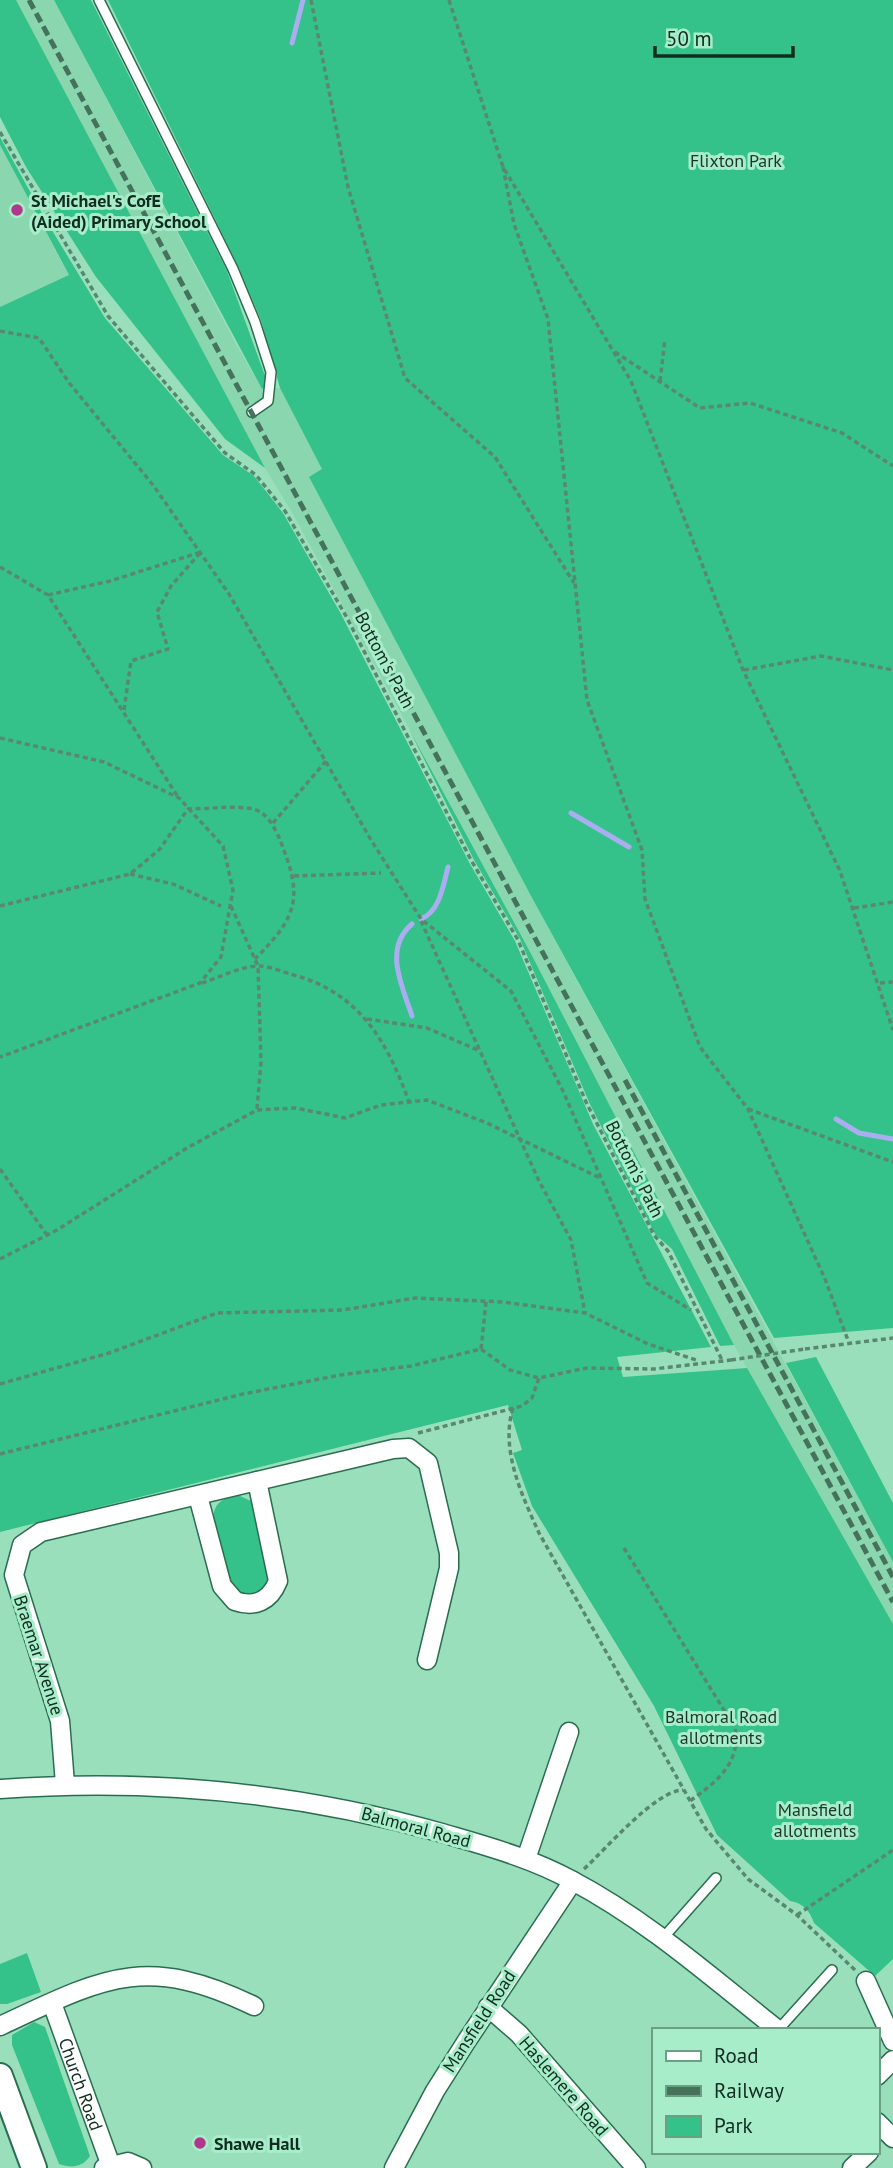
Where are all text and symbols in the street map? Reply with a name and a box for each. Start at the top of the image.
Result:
scale bar [655,14,793,58]
text: 50 m [666,25,712,52]
park label: Flixton Park [690,149,782,172]
place label: St Michael's CofE (Aided) Primary School [31,189,207,233]
marker: St Michael's CofE (Aided) Primary School [9,202,25,218]
street label: Bottom's Path [350,608,420,712]
street label: Bottom's Path [601,1117,669,1221]
street label: Braemar Avenue [9,1592,69,1718]
park label: Balmoral Road allotments [665,1705,777,1749]
park label: Mansfield allotments [774,1798,856,1842]
street label: Balmoral Road [359,1801,473,1853]
street label: Mansfield Road [437,1966,521,2076]
legend [652,2028,879,2154]
street label: Haslemere Road [514,2031,614,2141]
street label: Church Road [54,2034,109,2133]
text: Road [714,2042,758,2069]
text: Railway [714,2077,784,2104]
text: Park [714,2112,753,2139]
place label: Shawe Hall [214,2132,301,2155]
marker: Shawe Hall [192,2135,208,2151]

